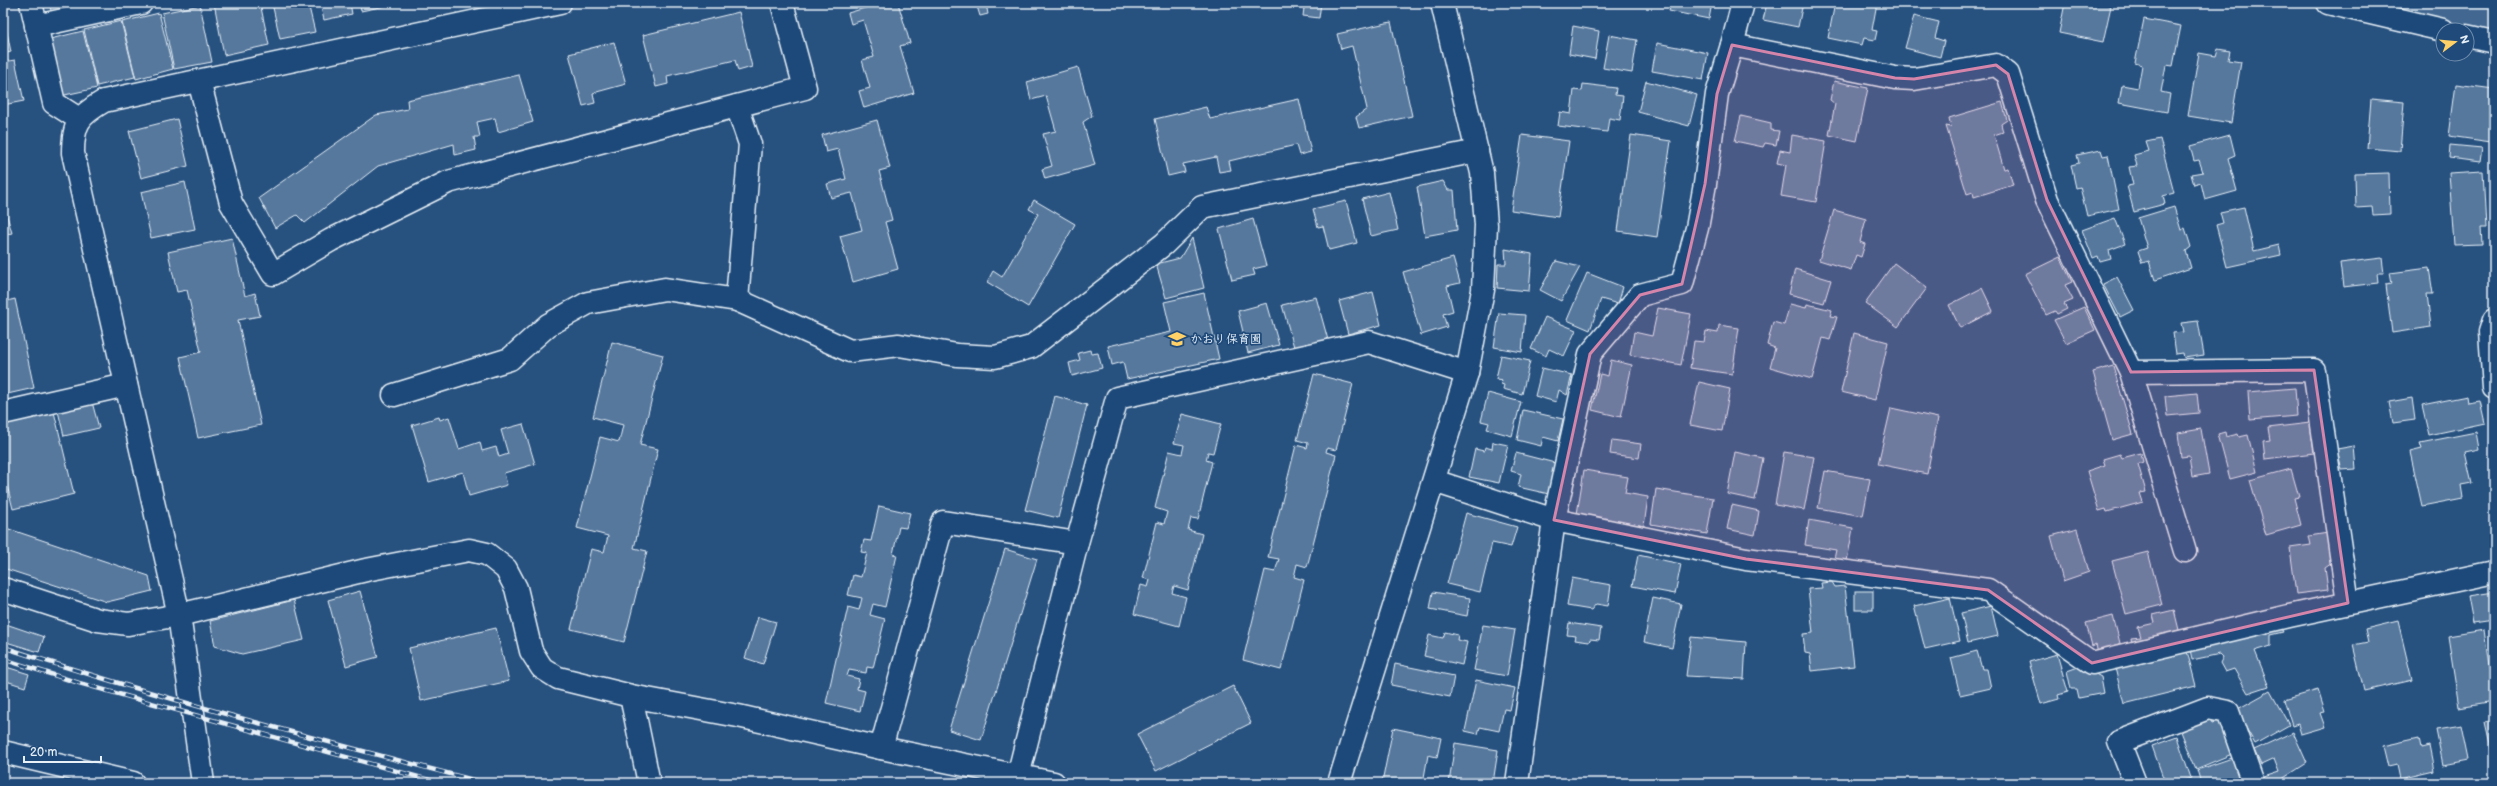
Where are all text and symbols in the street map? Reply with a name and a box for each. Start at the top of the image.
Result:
north arrow [2435,22,2475,62]
text: N [2457,34,2472,45]
school or university icon: かおり保育園 [1167,329,1187,349]
place label: かおり保育園 [1190,332,1262,347]
scale bar [24,738,101,764]
text: 20 m [30,745,57,760]

